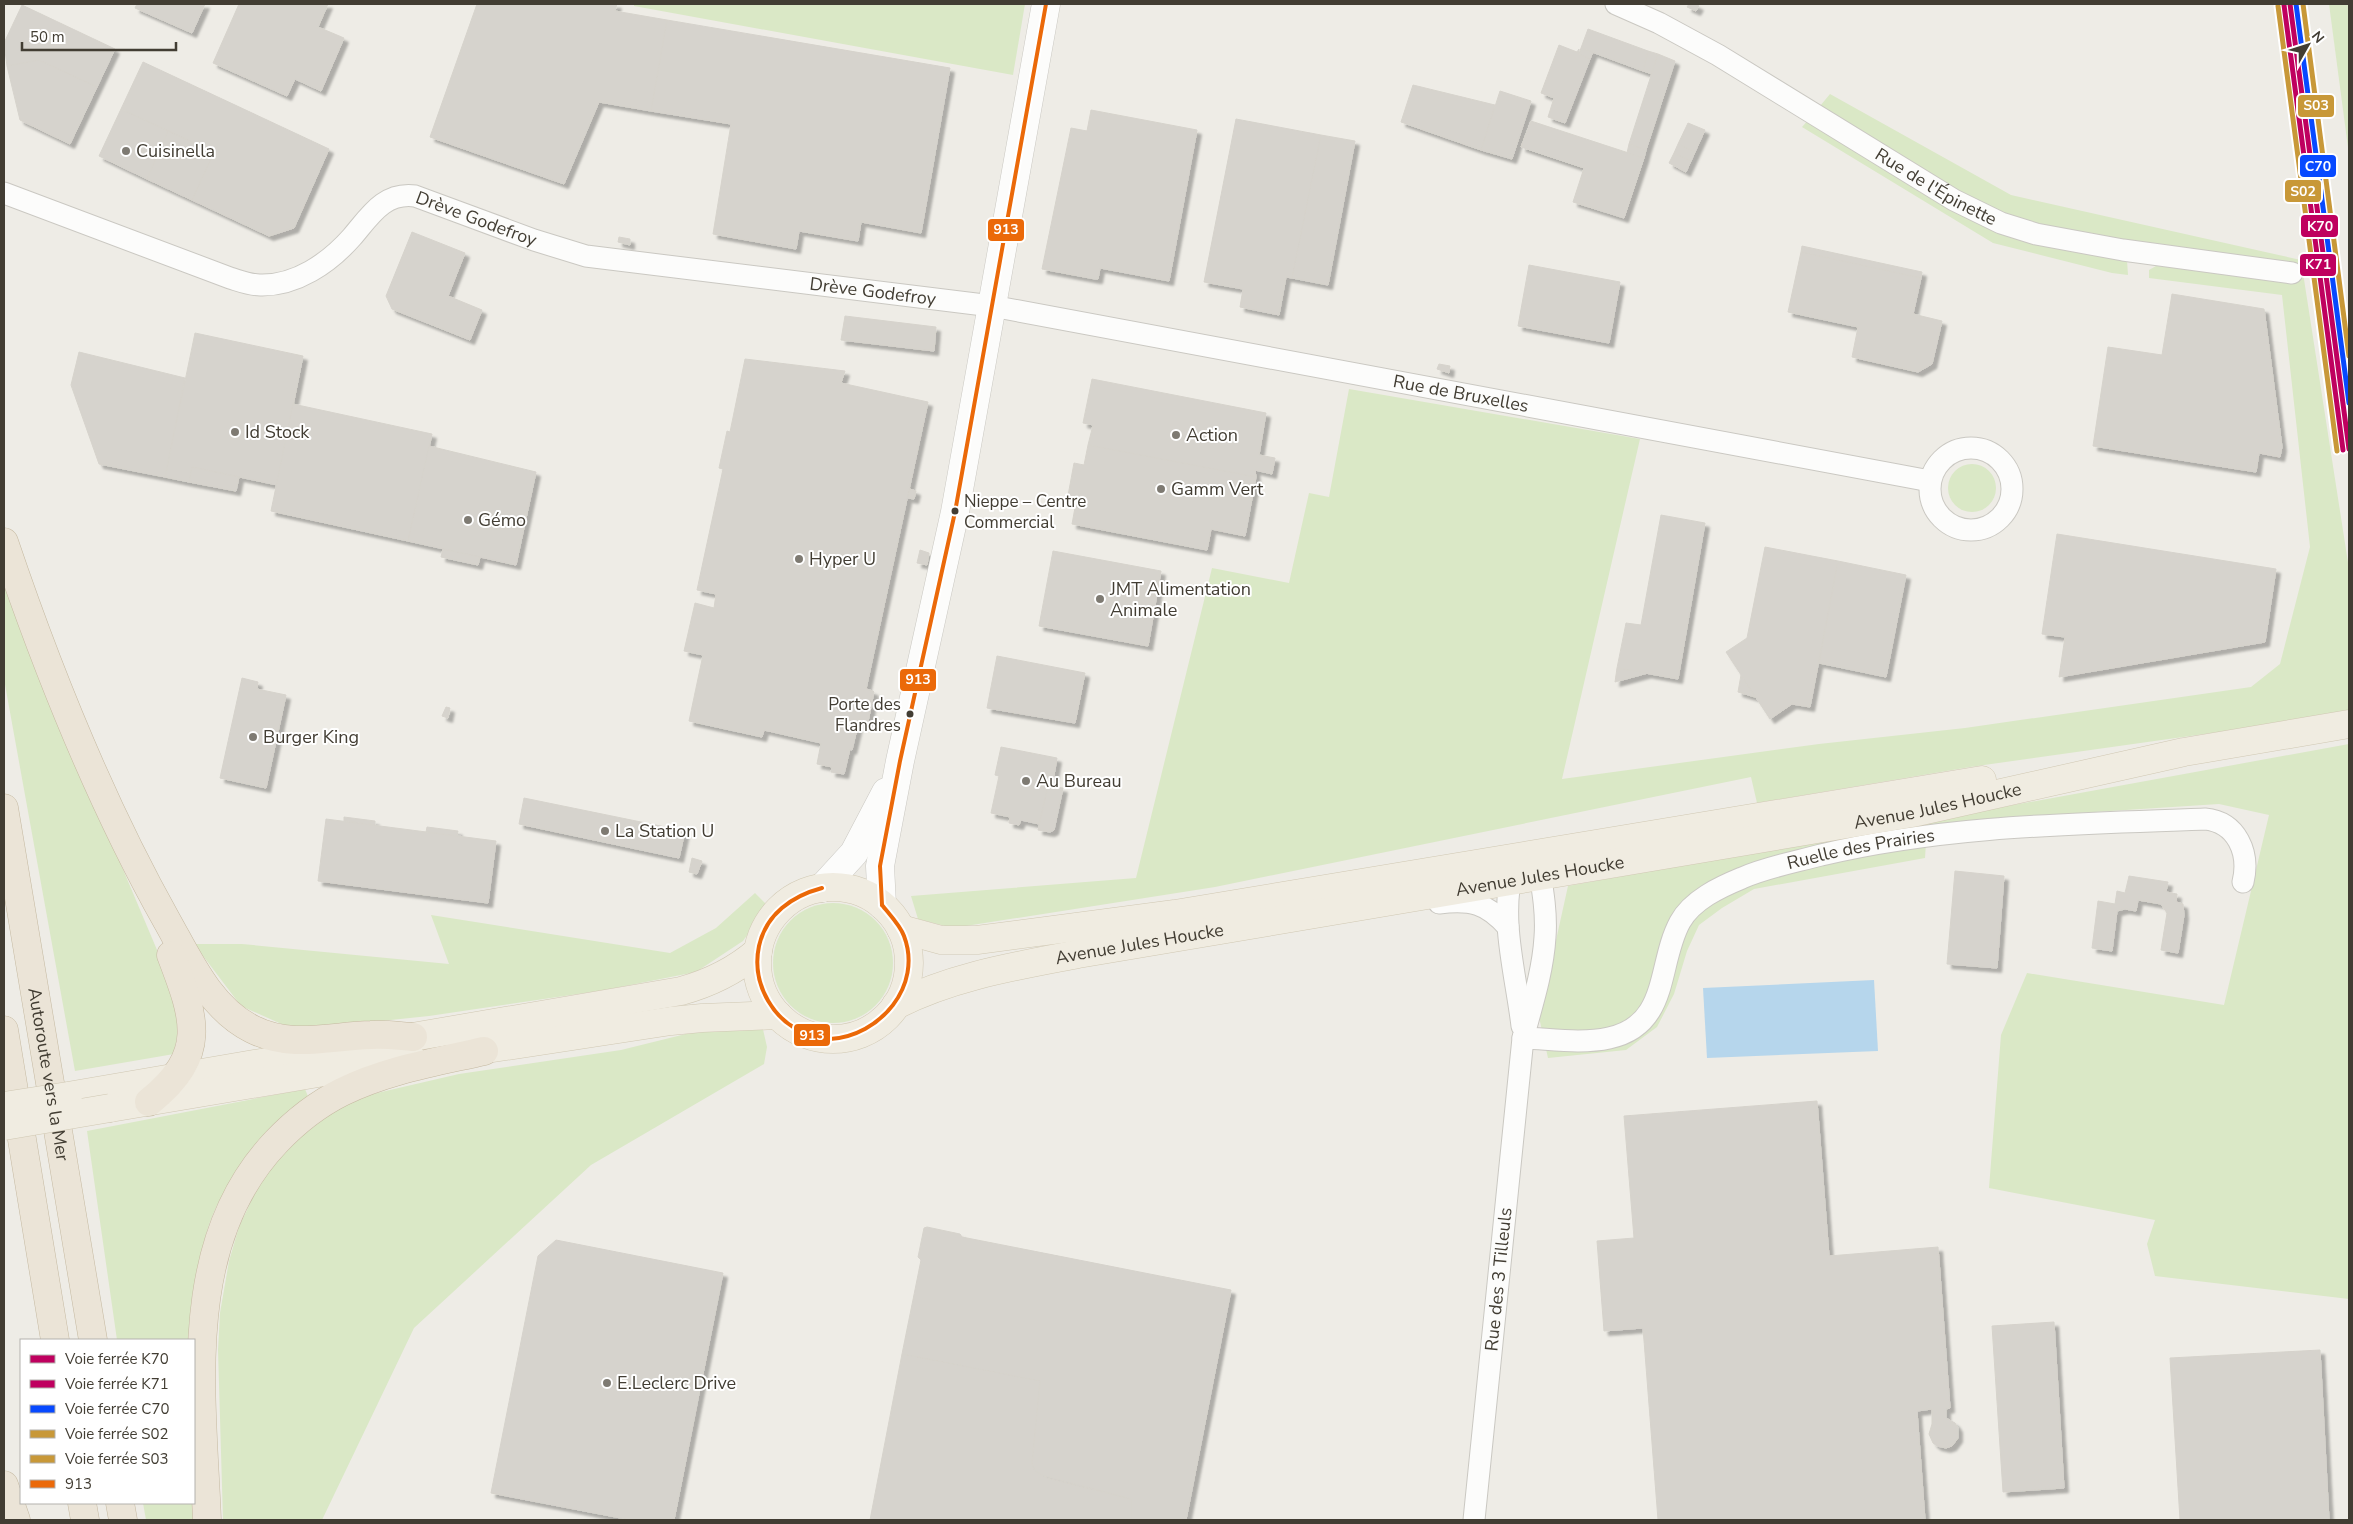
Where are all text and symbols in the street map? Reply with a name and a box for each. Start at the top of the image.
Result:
scale bar [22,20,176,52]
north arrow [2283,20,2333,70]
text: 50 m [30,27,65,47]
text: N [2307,27,2328,47]
line badge: S03 [2297,94,2335,118]
text: S03 [2303,96,2329,115]
place label: Cuisinella [136,139,215,163]
street label: Rue de l'Épinette [1871,142,2001,231]
marker: Cuisinella [120,145,132,157]
line badge: C70 [2299,154,2337,178]
text: C70 [2305,157,2331,176]
line badge: S02 [2284,179,2322,203]
text: S02 [2290,182,2316,201]
street label: Drève Godefroy [412,185,541,252]
line badge: K70 [2300,214,2339,238]
text: K70 [2307,217,2333,236]
line badge: 913 [987,218,1025,242]
text: 913 [993,220,1019,239]
line badge: K71 [2299,253,2337,277]
text: K71 [2305,255,2331,274]
street label: Drève Godefroy [808,272,938,311]
street label: Rue de Bruxelles [1391,369,1531,418]
place label: Id Stock [245,420,310,444]
place label: Action [1186,423,1238,447]
marker: Id Stock [229,426,241,438]
marker: Action [1170,429,1182,441]
place label: Gamm Vert [1171,477,1264,501]
marker: Gamm Vert [1155,483,1167,495]
place label: Nieppe – Centre Commercial [964,490,1086,534]
marker: Nieppe – Centre Commercial [950,506,960,516]
place label: Gémo [478,508,526,532]
marker: Gémo [462,514,474,526]
place label: Hyper U [809,547,876,571]
marker: Hyper U [793,553,805,565]
place label: JMT Alimentation Animale [1109,577,1251,622]
marker: JMT Alimentation Animale [1094,593,1106,605]
line badge: 913 [899,668,937,692]
text: 913 [905,670,931,689]
place label: Porte des Flandres [828,693,901,737]
marker: Porte des Flandres [905,709,915,719]
place label: Burger King [263,725,359,749]
marker: Burger King [247,731,259,743]
place label: Au Bureau [1036,769,1122,793]
marker: Au Bureau [1020,775,1032,787]
street label: Avenue Jules Houcke [1852,777,2024,835]
place label: La Station U [615,819,714,843]
street label: Ruelle des Prairies [1785,823,1936,875]
marker: La Station U [599,825,611,837]
street label: Avenue Jules Houcke [1454,850,1626,902]
street label: Avenue Jules Houcke [1053,918,1226,970]
street label: Autoroute vers la Mer [22,986,75,1163]
line badge: 913 [793,1023,831,1047]
text: 913 [799,1026,825,1045]
street label: Rue des 3 Tilleuls [1479,1206,1518,1352]
legend [20,1339,195,1504]
text: Voie ferrée K70 [64,1349,169,1369]
place label: E.Leclerc Drive [617,1371,736,1395]
text: Voie ferrée K71 [64,1374,169,1394]
marker: E.Leclerc Drive [601,1377,613,1389]
text: Voie ferrée C70 [64,1399,169,1419]
text: Voie ferrée S02 [64,1424,169,1444]
text: Voie ferrée S03 [64,1449,169,1469]
text: 913 [65,1474,92,1494]

